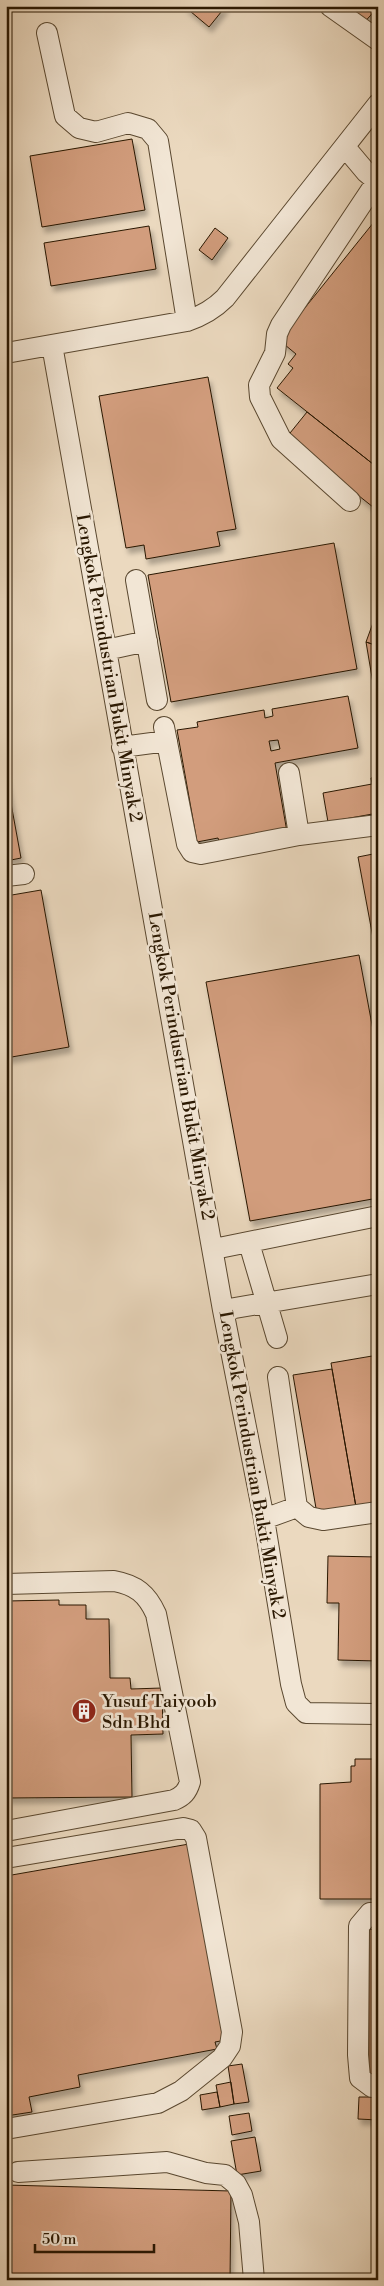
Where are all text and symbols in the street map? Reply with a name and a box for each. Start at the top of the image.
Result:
street label: Lengkok Perindustrian Bukit Minyak 2 [71,512,147,824]
street label: Lengkok Perindustrian Bukit Minyak 2 [143,910,219,1222]
street label: Lengkok Perindustrian Bukit Minyak 2 [214,1309,290,1621]
place label: Yusuf Taiyoob Sdn Bhd [101,1690,217,1734]
building icon: Yusuf Taiyoob Sdn Bhd [71,1698,97,1724]
scale bar [35,2221,154,2253]
text: 50 m [42,2230,76,2249]

